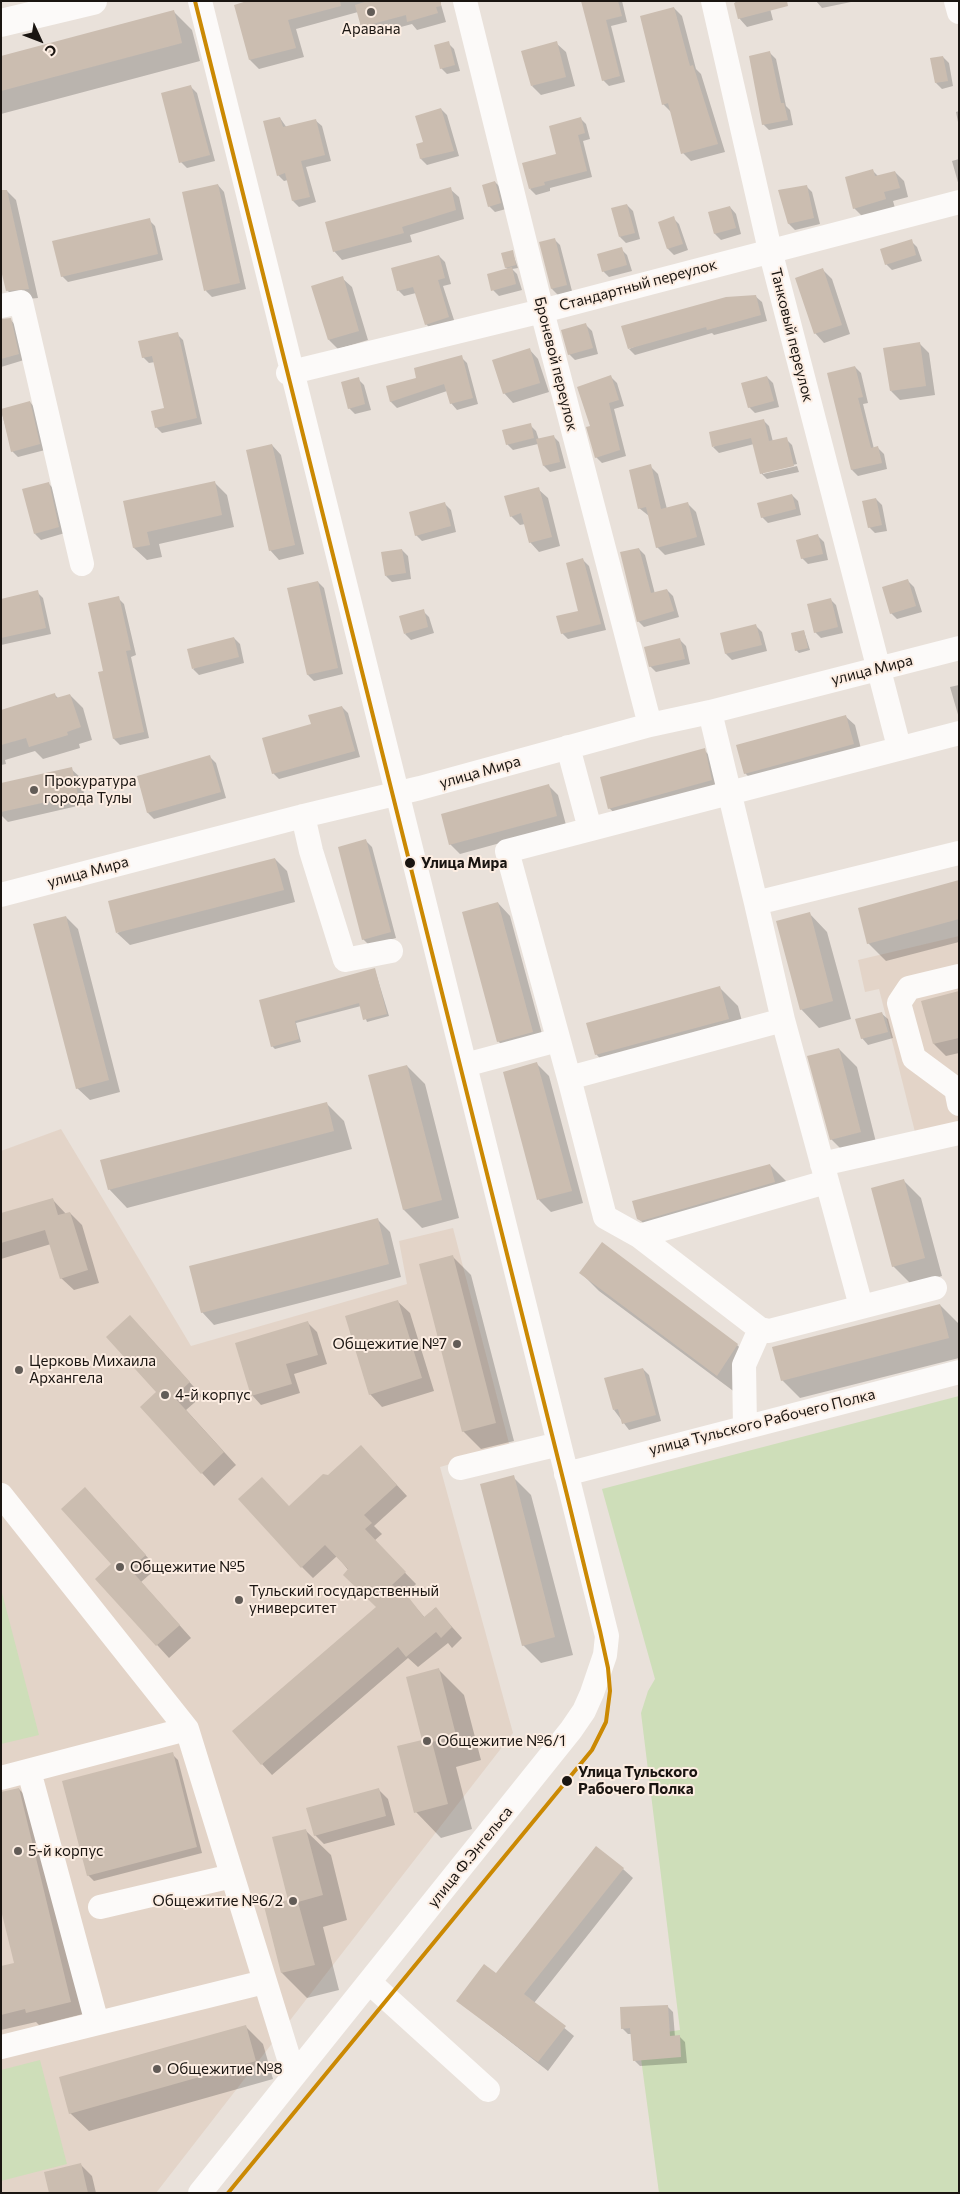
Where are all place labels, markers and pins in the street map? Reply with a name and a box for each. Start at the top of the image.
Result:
marker: Аравана [365,6,377,18]
place label: Аравана [342,20,400,38]
place label: Прокуратура города Тулы [44,772,137,807]
marker: Прокуратура города Тулы [28,784,40,796]
place label: Улица Мира [421,854,507,872]
marker: Улица Мира [403,856,417,870]
place label: Общежитие №7 [333,1335,447,1353]
marker: Общежитие №7 [451,1338,463,1350]
place label: Церковь Михаила Архангела [29,1352,156,1387]
marker: Церковь Михаила Архангела [13,1364,25,1376]
place label: 4-й корпус [175,1386,251,1404]
marker: 4-й корпус [159,1389,171,1401]
place label: Общежитие №5 [130,1558,245,1576]
marker: Общежитие №5 [114,1561,126,1573]
place label: Тульский государственный университет [249,1582,439,1617]
marker: Тульский государственный университет [233,1594,245,1606]
place label: Общежитие №6/1 [437,1732,566,1750]
marker: Общежитие №6/1 [421,1735,433,1747]
place label: Улица Тульского Рабочего Полка [578,1763,698,1798]
marker: Улица Тульского Рабочего Полка [560,1774,574,1788]
place label: 5-й корпус [28,1842,103,1860]
marker: 5-й корпус [12,1845,24,1857]
place label: Общежитие №6/2 [152,1892,283,1910]
marker: Общежитие №6/2 [287,1895,299,1907]
place label: Общежитие №8 [167,2060,283,2078]
marker: Общежитие №8 [151,2063,163,2075]

